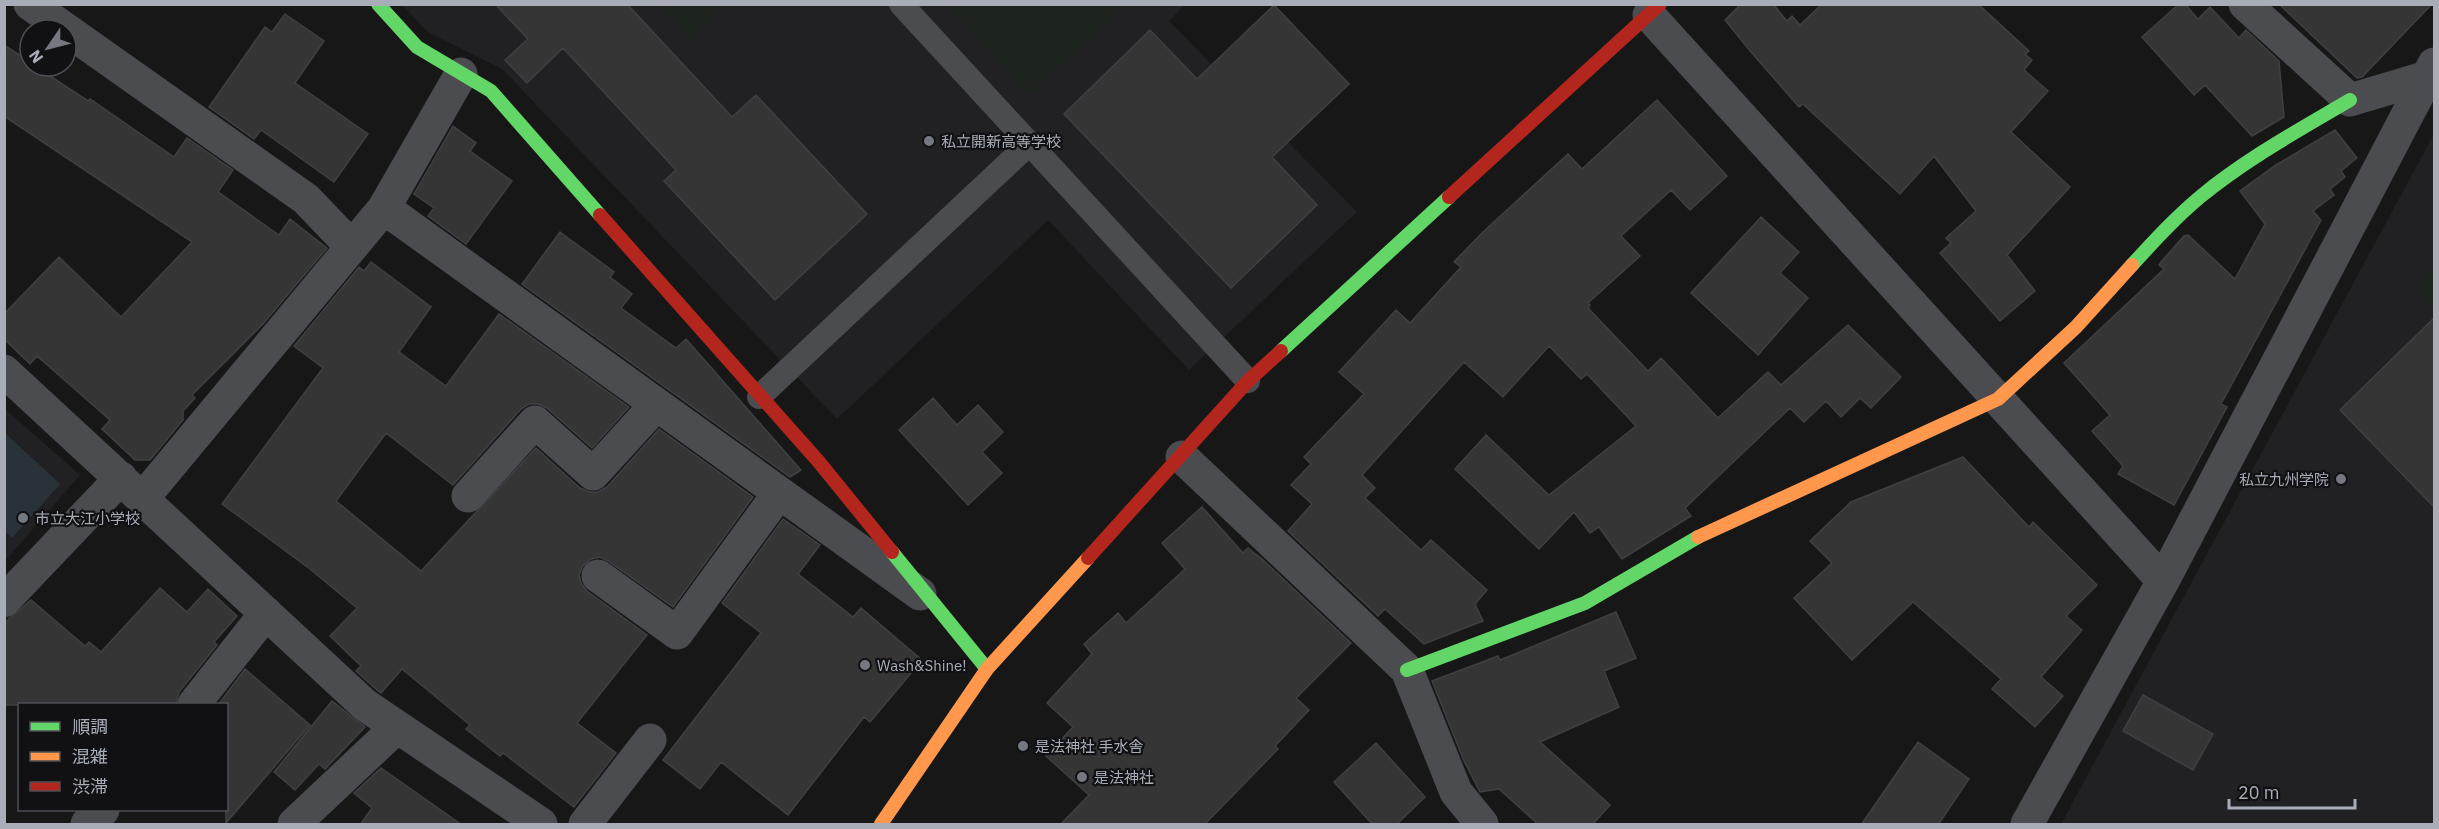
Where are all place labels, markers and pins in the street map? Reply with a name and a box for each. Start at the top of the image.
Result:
place label: 私立開新高等学校 [941,132,1061,151]
marker: 私立開新高等学校 [922,134,936,148]
place label: 私立九州学院 [2239,470,2329,489]
marker: 私立九州学院 [2334,472,2348,486]
place label: 市立大江小学校 [35,509,140,528]
marker: 市立大江小学校 [16,511,30,525]
place label: Wash&Shine! [877,656,966,675]
marker: Wash&Shine! [858,658,872,672]
place label: 是法神社 手水舎 [1035,737,1144,756]
marker: 是法神社 手水舎 [1016,739,1030,753]
place label: 是法神社 [1094,768,1154,787]
marker: 是法神社 [1075,770,1089,784]

